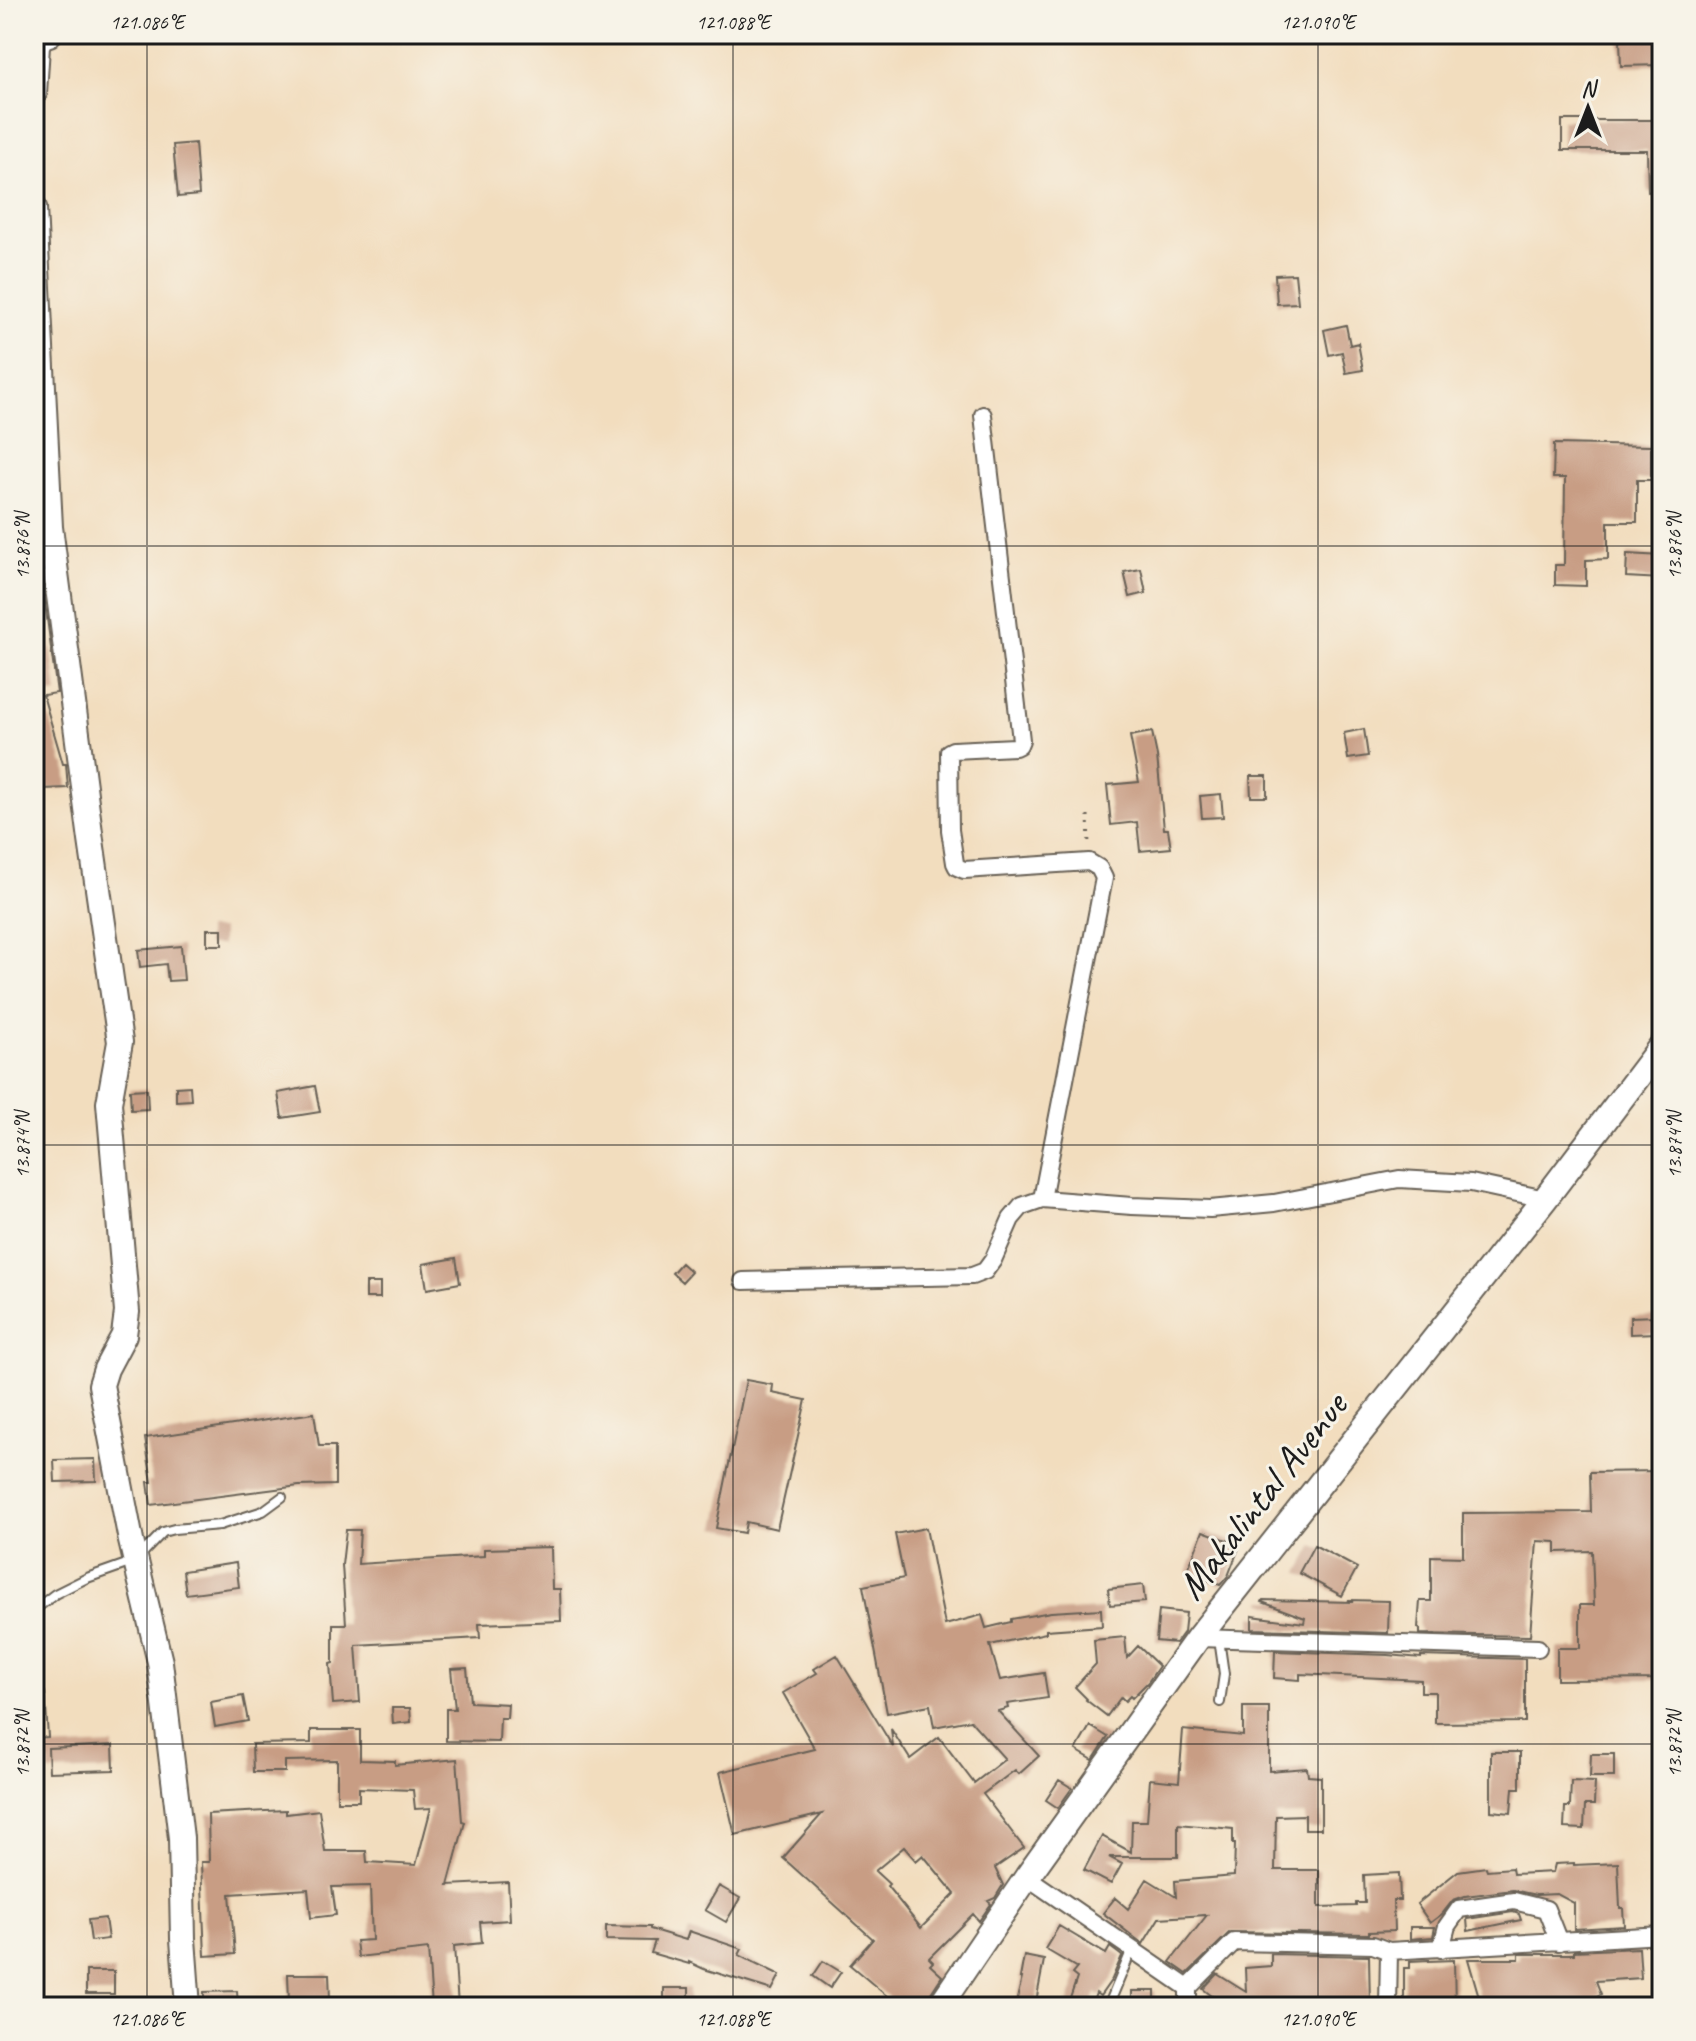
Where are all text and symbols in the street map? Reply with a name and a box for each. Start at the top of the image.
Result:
text: 121.086°E [110,10,187,35]
text: 121.088°E [696,10,773,35]
text: 121.090°E [1281,10,1358,35]
north arrow [1548,68,1628,148]
text: N [1581,75,1598,103]
text: 13.876°N [10,510,35,579]
text: 13.876°N [1662,510,1687,579]
text: 13.874°N [10,1109,35,1178]
text: 13.874°N [1662,1109,1687,1178]
street label: Makalintal Avenue [1166,1380,1360,1609]
text: 13.872°N [10,1708,35,1777]
text: 13.872°N [1662,1708,1687,1777]
text: 121.086°E [110,2007,187,2032]
text: 121.088°E [696,2007,773,2032]
text: 121.090°E [1281,2007,1358,2032]

